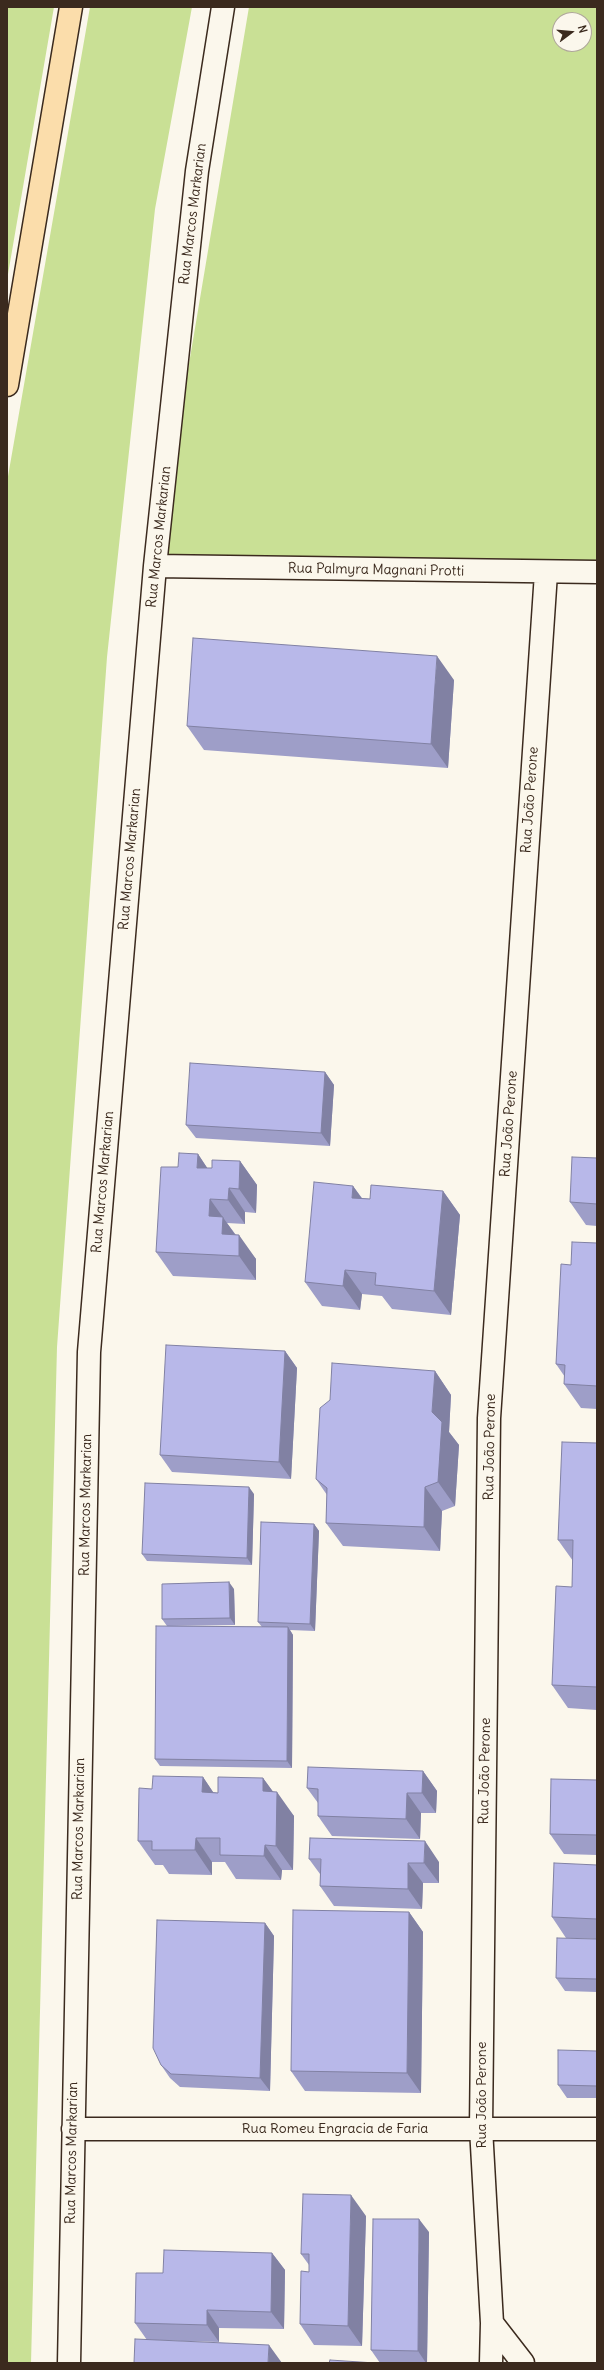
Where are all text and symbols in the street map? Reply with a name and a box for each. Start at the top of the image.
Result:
north arrow [552,12,592,52]
text: N [575,23,590,35]
street label: Rua Marcos Markarian [176,142,210,286]
street label: Rua Marcos Markarian [143,465,175,609]
street label: Rua Palmyra Magnani Protti [288,560,464,580]
street label: Rua João Perone [518,746,542,854]
street label: Rua Marcos Markarian [115,787,145,931]
street label: Rua João Perone [497,1070,521,1178]
street label: Rua Marcos Markarian [88,1110,118,1254]
street label: Rua João Perone [481,1393,499,1501]
street label: Rua Marcos Markarian [76,1434,96,1576]
street label: Rua João Perone [476,1717,494,1825]
street label: Rua Marcos Markarian [69,1758,89,1900]
street label: Rua João Perone [474,2042,490,2148]
street label: Rua Marcos Markarian [62,2082,82,2224]
street label: Rua Romeu Engracia de Faria [242,2121,428,2137]

